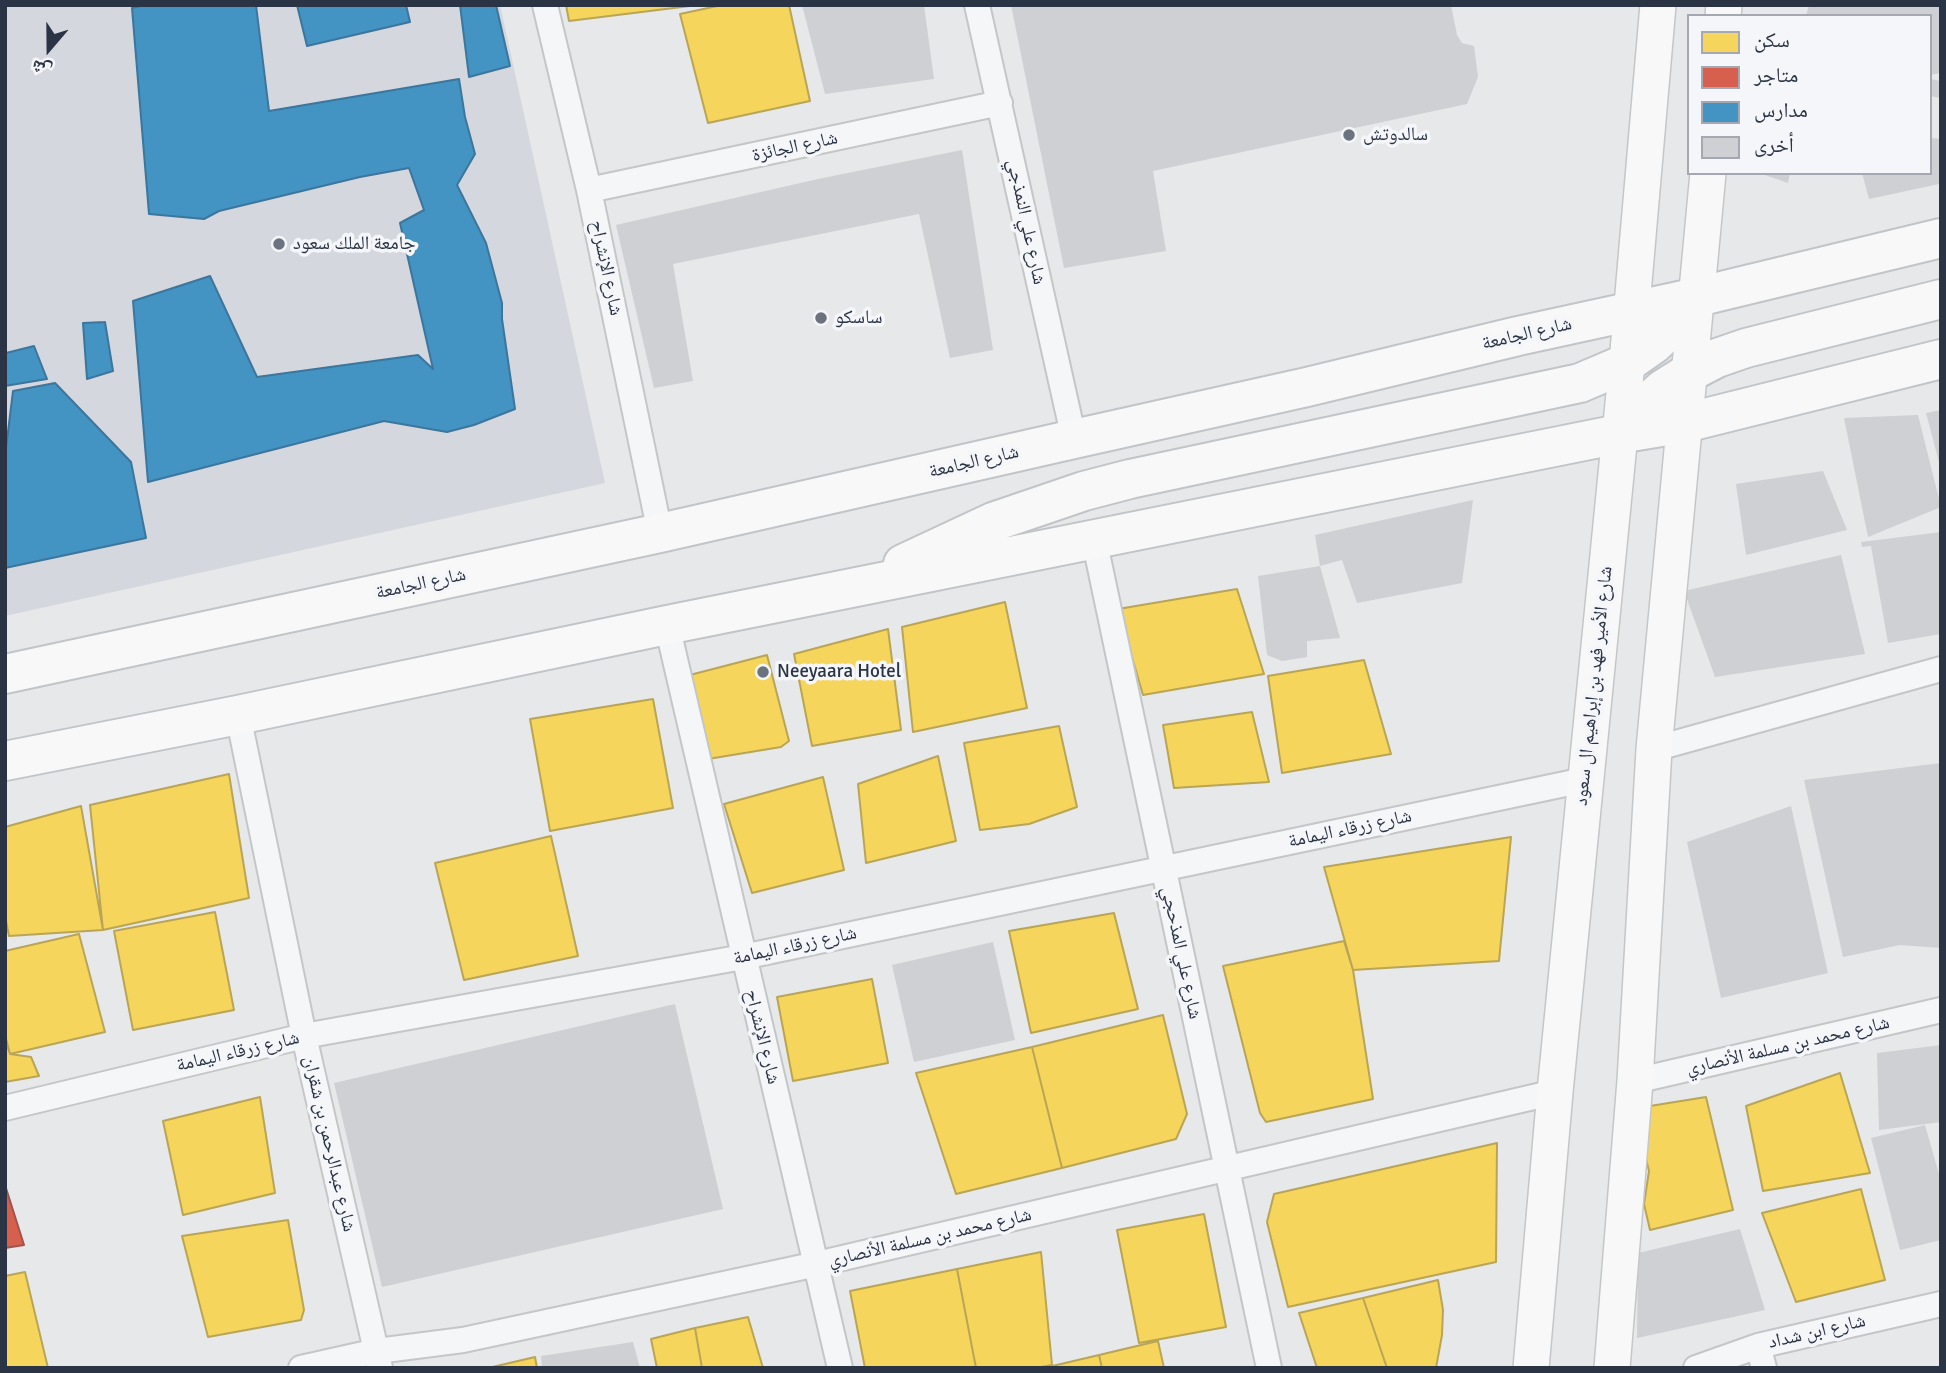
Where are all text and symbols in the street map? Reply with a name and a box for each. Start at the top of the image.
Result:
north arrow [14,14,84,84]
legend [1687,14,1932,175]
text: سكن [1754,27,1790,53]
text: ش [28,54,55,83]
text: متاجر [1754,62,1798,88]
text: مدارس [1754,97,1808,123]
place label: سالدوتش [1363,124,1428,146]
street label: شارع الجائزة [750,127,840,167]
marker: سالدوتش [1341,127,1357,143]
text: أخرى [1754,132,1794,158]
street label: شارع علي النمذجي [1002,157,1050,287]
street label: شارع الإنشراح [585,218,627,318]
place label: جامعة الملك سعود [293,233,416,255]
marker: جامعة الملك سعود [271,236,287,252]
place label: ساسكو [835,307,882,329]
marker: ساسكو [813,310,829,326]
street label: شارع الجامعة [1480,313,1574,355]
street label: شارع الجامعة [927,441,1021,483]
street label: شارع الجامعة [374,563,468,605]
street label: شارع الأمير فهد بن إبراهيم ال سعود [1570,565,1618,807]
place label: Neeyaara Hotel [777,661,901,683]
marker: Neeyaara Hotel [755,664,771,680]
street label: شارع زرقاء اليمامة [1286,805,1414,853]
street label: شارع علي المذحجي [1156,885,1206,1021]
street label: شارع زرقاء اليمامة [731,922,859,970]
street label: شارع الإنشراح [739,987,785,1087]
street label: شارع محمد بن مسلمة الأنصاري [1684,1012,1892,1080]
street label: شارع زرقاء اليمامة [174,1027,302,1077]
street label: شارع عبدالرحمن بن شقران [298,1054,360,1234]
street label: شارع محمد بن مسلمة الأنصاري [826,1204,1034,1272]
street label: شارع ابن شداد [1766,1310,1868,1354]

